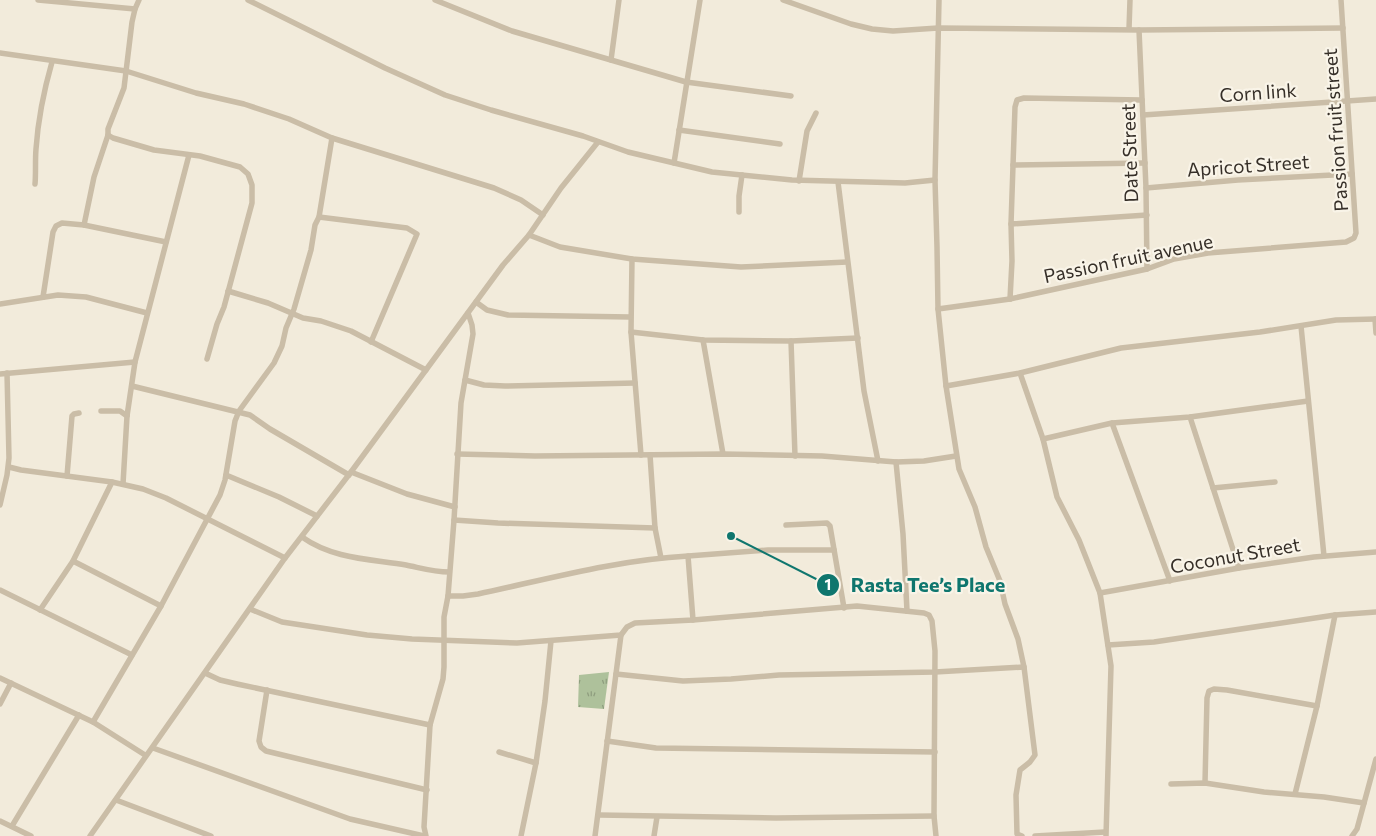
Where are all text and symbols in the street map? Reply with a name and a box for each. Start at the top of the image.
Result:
street label: Passion fruit street [1318,48,1352,212]
street label: Corn link [1219,78,1297,106]
street label: Date Street [1116,103,1142,203]
street label: Apricot Street [1186,149,1310,181]
street label: Passion fruit avenue [1041,229,1215,287]
street label: Coconut Street [1168,532,1302,578]
callout: Rasta Tee’s Place [816,567,1015,602]
text: Rasta Tee’s Place [851,572,1005,596]
text: 1 [825,575,831,593]

